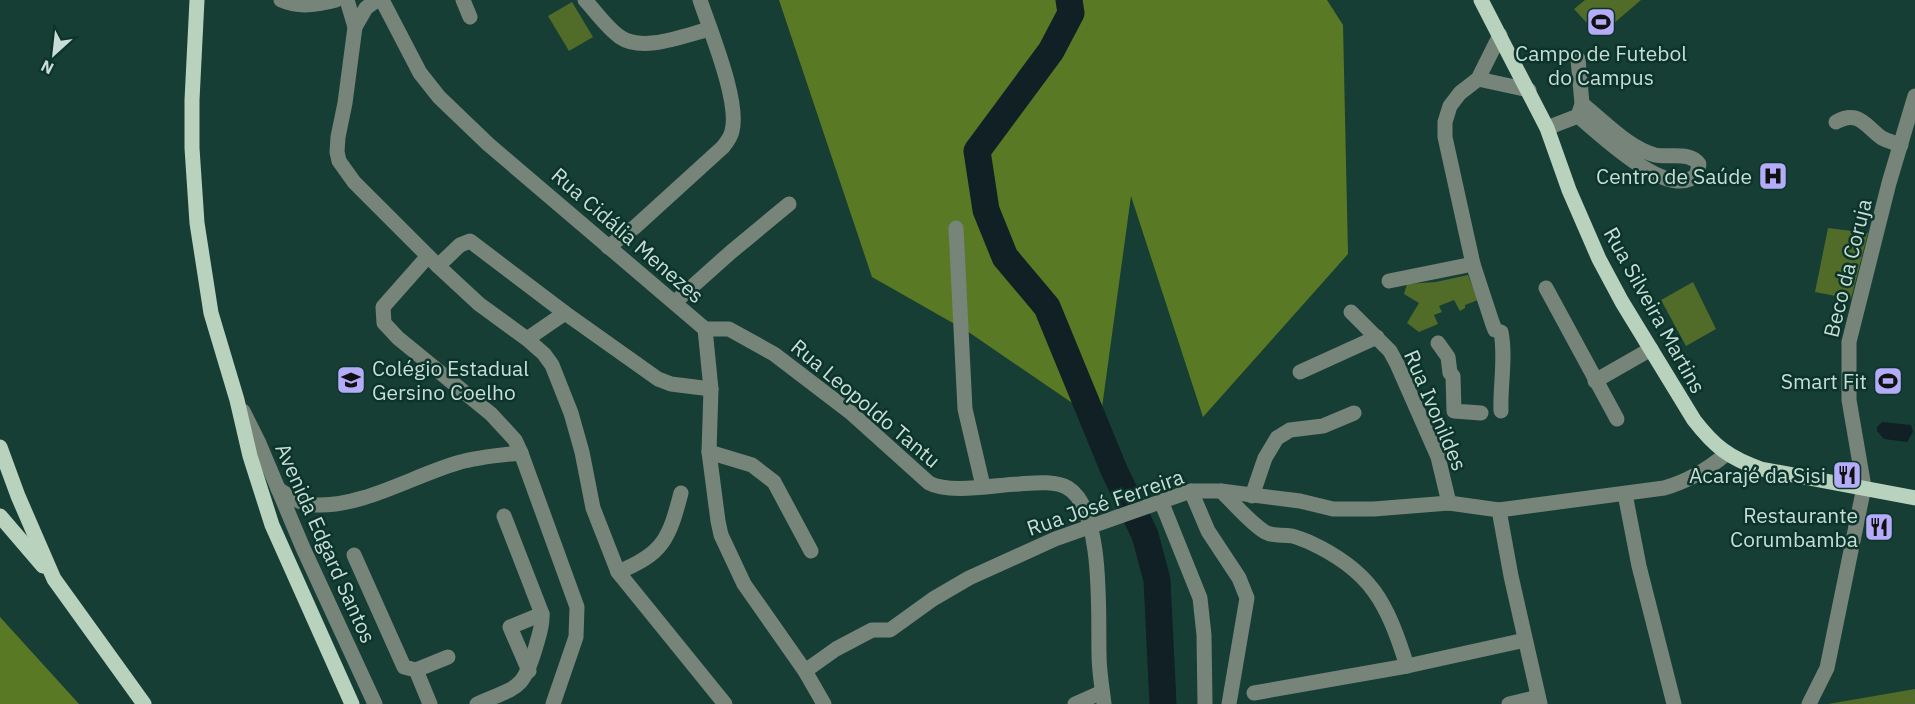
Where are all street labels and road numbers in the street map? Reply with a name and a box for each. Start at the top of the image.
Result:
street label: Rua Cidália Menezes [546,161,710,309]
street label: Beco da Coruja [1816,196,1878,340]
street label: Rua Silveira Martins [1598,222,1712,398]
street label: Rua Leopoldo Tantu [786,332,946,474]
street label: Rua Ivonildes [1398,345,1474,475]
street label: Avenida Edgard Santos [269,439,383,647]
street label: Rua José Ferreira [1023,462,1187,542]

